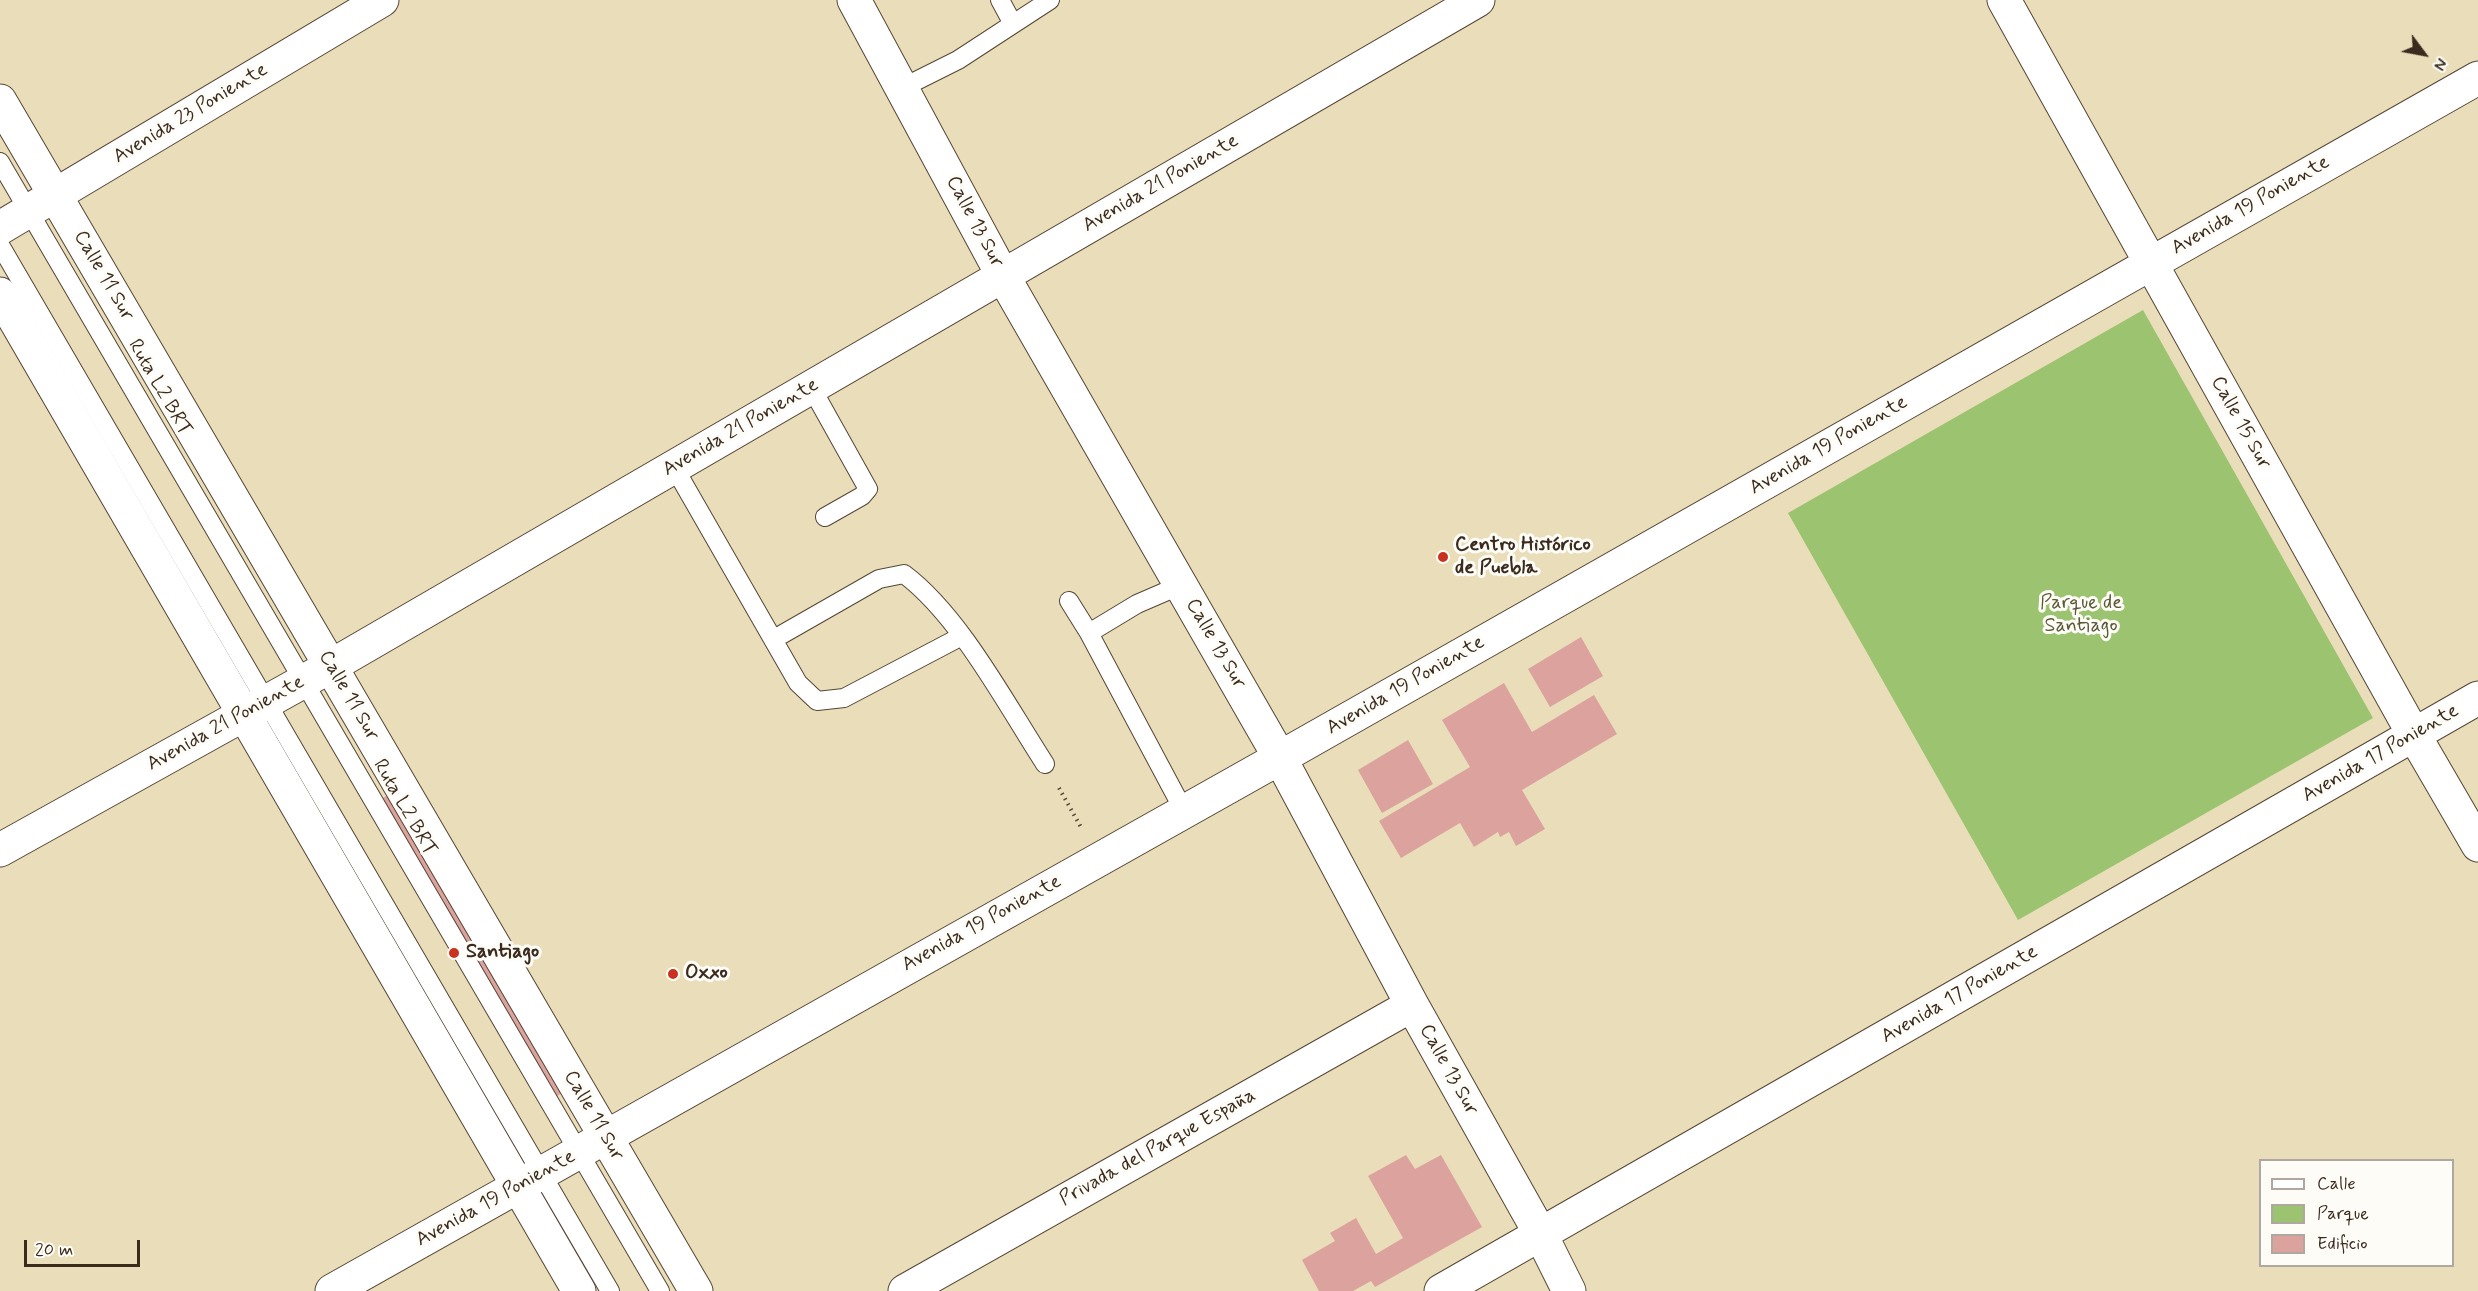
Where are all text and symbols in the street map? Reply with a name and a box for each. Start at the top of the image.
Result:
north arrow [2394,24,2454,84]
text: N [2428,54,2451,74]
street label: Avenida 23 Poniente [109,58,273,170]
street label: Avenida 21 Poniente [1079,130,1243,238]
street label: Avenida 19 Poniente [2168,151,2334,261]
street label: Calle 13 Sur [940,172,1008,272]
street label: Calle 11 Sur [68,227,138,325]
street label: Ruta L2 BRT [122,335,196,441]
street label: Calle 15 Sur [2205,372,2275,474]
street label: Avenida 21 Poniente [659,374,823,482]
street label: Avenida 19 Poniente [1746,391,1912,501]
place label: Centro Histórico de Puebla [1455,534,1591,581]
marker: Centro Histórico de Puebla [1436,550,1450,564]
park label: Parque de Santiago [2040,592,2122,639]
street label: Calle 13 Sur [1180,595,1250,693]
street label: Avenida 19 Poniente [1323,631,1489,741]
street label: Calle 11 Sur [313,647,383,745]
street label: Avenida 21 Poniente [143,671,309,777]
street label: Avenida 17 Poniente [2299,699,2463,809]
street label: Ruta L2 BRT [367,755,441,861]
street label: Avenida 19 Poniente [898,870,1066,978]
street label: Avenida 17 Poniente [1878,940,2042,1050]
place label: Santiago [466,941,539,965]
marker: Santiago [447,946,461,960]
place label: Oxxo [685,962,728,986]
marker: Oxxo [666,967,680,981]
street label: Calle 13 Sur [1413,1020,1483,1120]
street label: Calle 11 Sur [558,1067,628,1165]
street label: Privada del Parque España [1056,1084,1260,1212]
street label: Avenida 19 Poniente [412,1145,580,1253]
legend [2259,1159,2454,1267]
text: Calle [2317,1172,2356,1196]
text: Parque [2317,1202,2369,1226]
scale bar [27,1228,142,1266]
text: Edificio [2317,1232,2368,1256]
text: 20 m [35,1238,73,1262]

